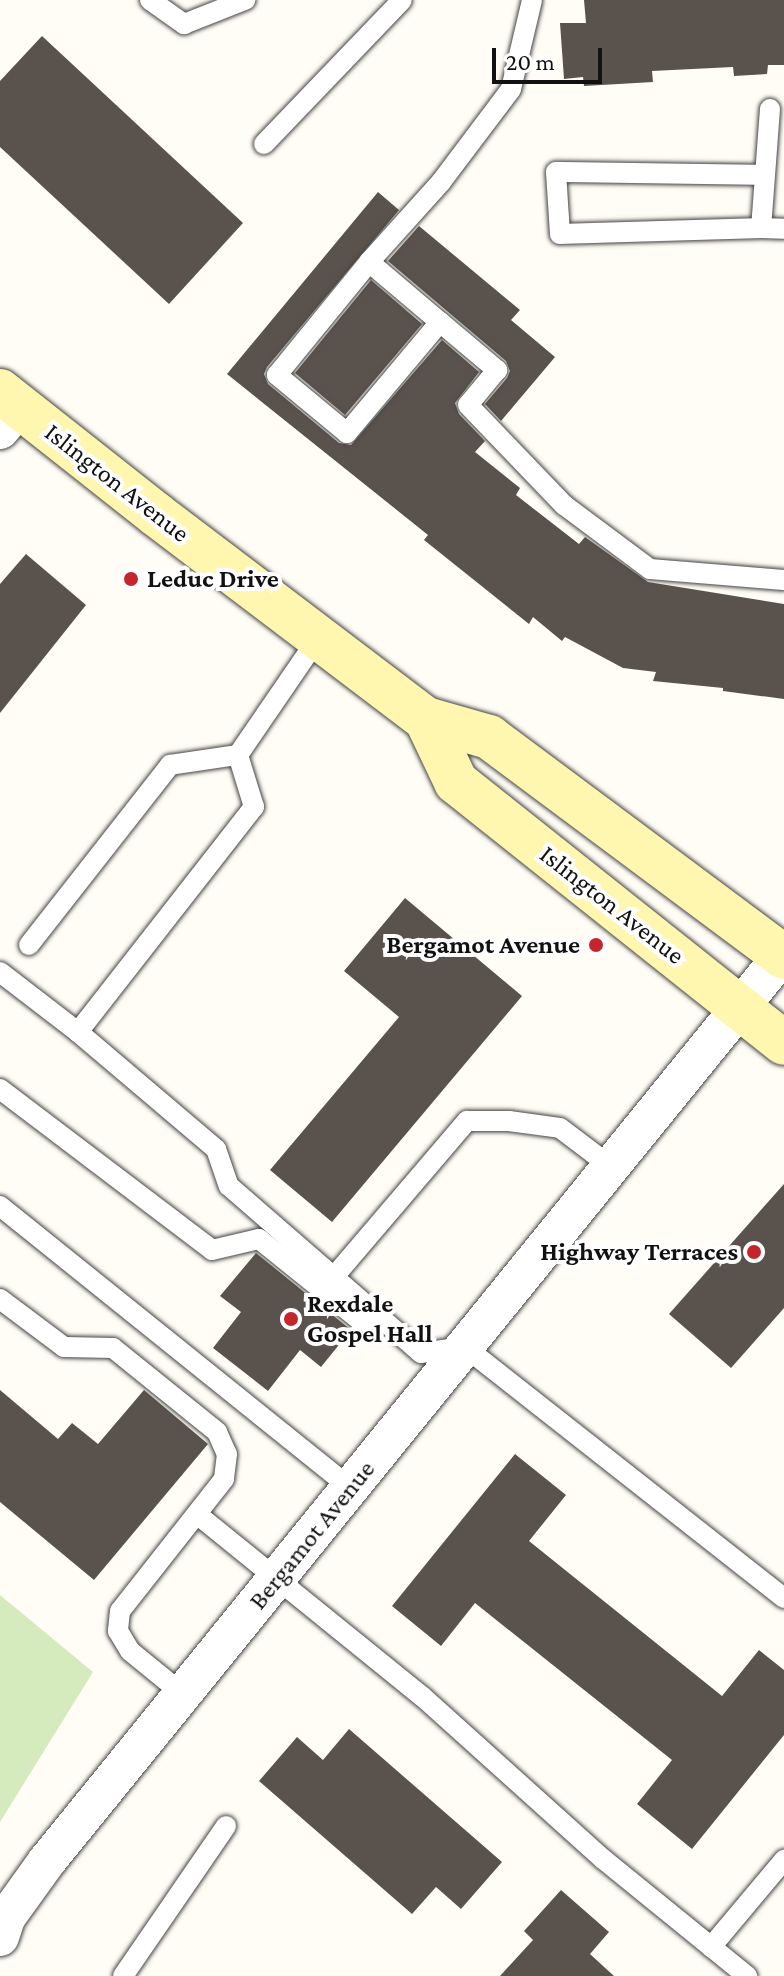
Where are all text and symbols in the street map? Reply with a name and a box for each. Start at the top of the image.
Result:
scale bar [496,32,606,82]
text: 20 m [506,48,555,75]
street label: Islington Avenue [38,417,196,549]
place label: Leduc Drive [147,563,279,595]
marker: Leduc Drive [122,570,140,588]
street label: Islington Avenue [533,839,691,971]
place label: Bergamot Avenue [386,929,580,961]
marker: Bergamot Avenue [587,936,605,954]
place label: Highway Terraces [540,1236,738,1268]
marker: Highway Terraces [745,1243,763,1261]
place label: Rexdale Gospel Hall [307,1288,432,1350]
marker: Rexdale Gospel Hall [282,1310,300,1328]
street label: Bergamot Avenue [242,1454,382,1616]

